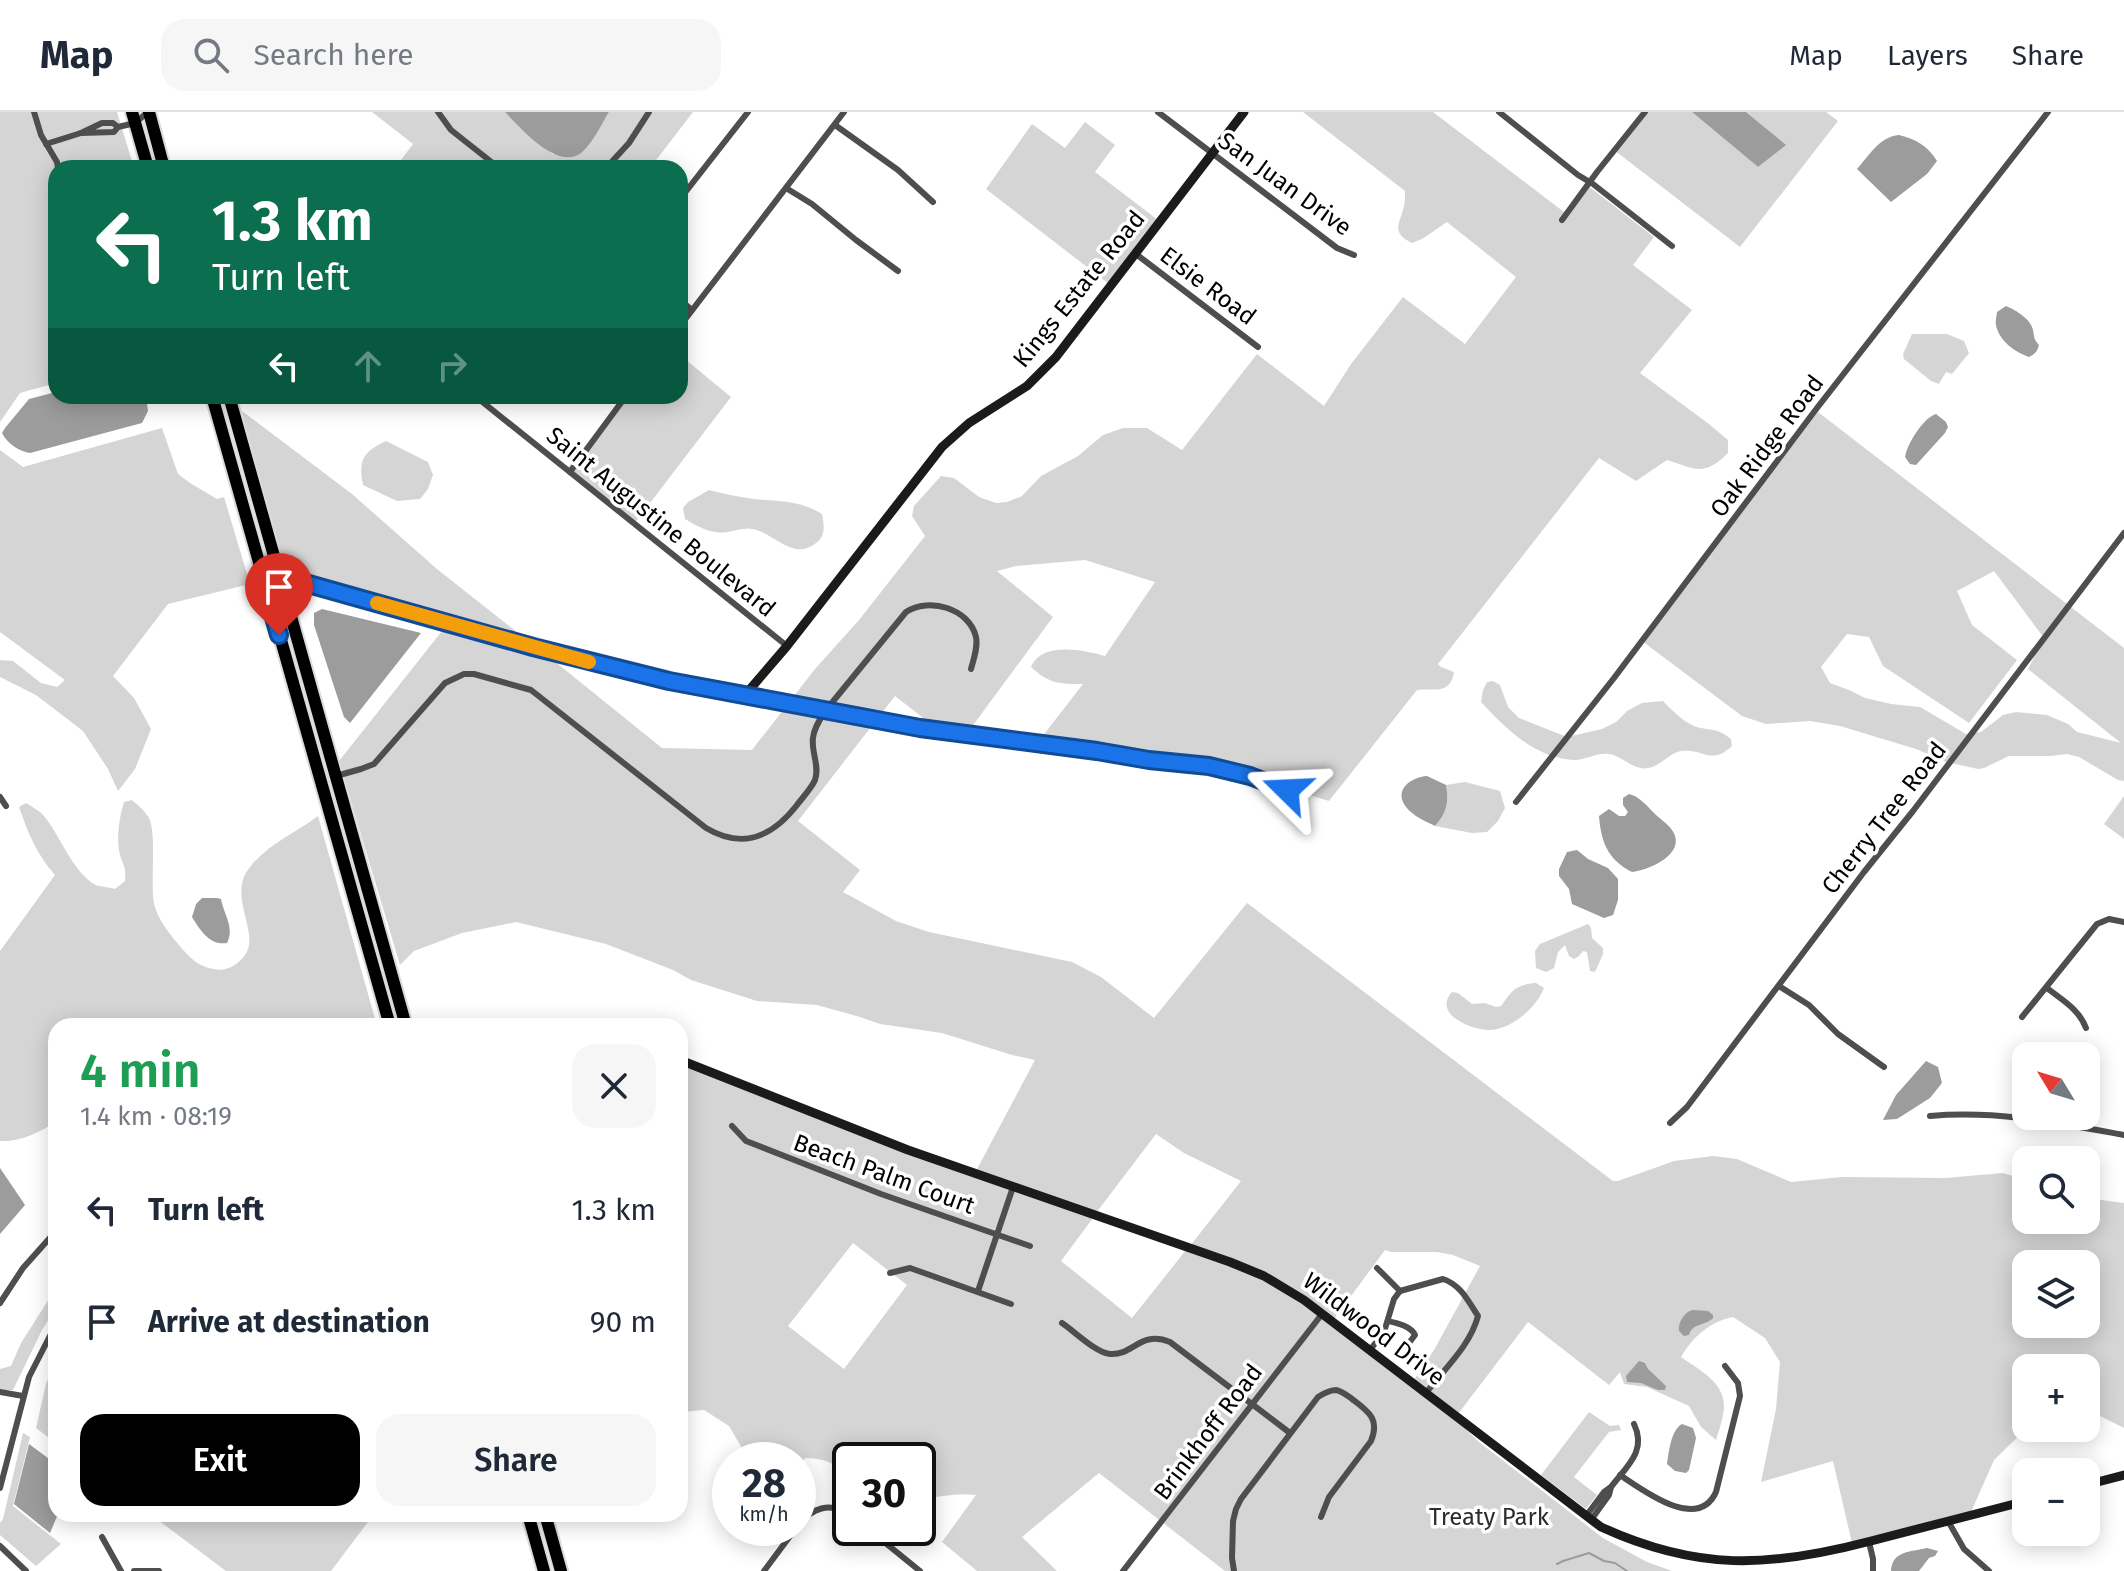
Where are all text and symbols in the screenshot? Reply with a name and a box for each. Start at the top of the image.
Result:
search box [161,19,721,91]
text: Map [40,32,113,78]
icon: search [189,33,233,77]
text: Search here [253,37,414,73]
text: Map [1789,39,1843,72]
text: Layers [1887,39,1968,72]
text: Share [2012,39,2084,72]
street label: San Juan Drive [1213,126,1357,242]
text: 1.3 km [212,188,373,255]
icon: left [80,192,184,296]
street label: Kings Estate Road [1007,205,1151,373]
street label: Elsie Road [1155,241,1261,331]
text: Turn left [212,256,350,300]
icon: left [262,344,306,388]
icon: ahead [346,344,390,388]
icon: right [430,344,474,388]
street label: Oak Ridge Road [1704,369,1830,523]
street label: Saint Augustine Boulevard [541,421,781,623]
pin [245,553,313,635]
icon: arrive [257,565,301,609]
street label: Cherry Tree Road [1816,736,1952,900]
position arrow [1245,748,1329,832]
text: 4 min [80,1042,200,1100]
north arrow [2012,1042,2100,1130]
map controls [2012,1042,2100,1546]
button: close [572,1044,656,1128]
text: 1.4 km · 08:19 [80,1101,232,1132]
street label: Beach Palm Court [790,1128,979,1220]
button: search [2012,1146,2100,1234]
icon: left [80,1188,124,1232]
text: Turn left [148,1192,264,1228]
text: 1.3 km [572,1192,656,1228]
button: layers [2012,1250,2100,1338]
street label: Wildwood Drive [1298,1267,1450,1391]
icon: arrive [80,1300,124,1344]
text: Arrive at destination [148,1304,430,1340]
text: 90 m [590,1304,656,1340]
button: + [2012,1354,2100,1442]
street label: Brinkhoff Road [1148,1359,1268,1505]
button: Exit [80,1414,360,1506]
button: Share [376,1414,656,1506]
speed limit sign: 30 [832,1442,936,1546]
button: − [2012,1458,2100,1546]
text: 28 [742,1460,786,1508]
text: km/h [739,1502,789,1526]
park label: Treaty Park [1429,1503,1550,1531]

